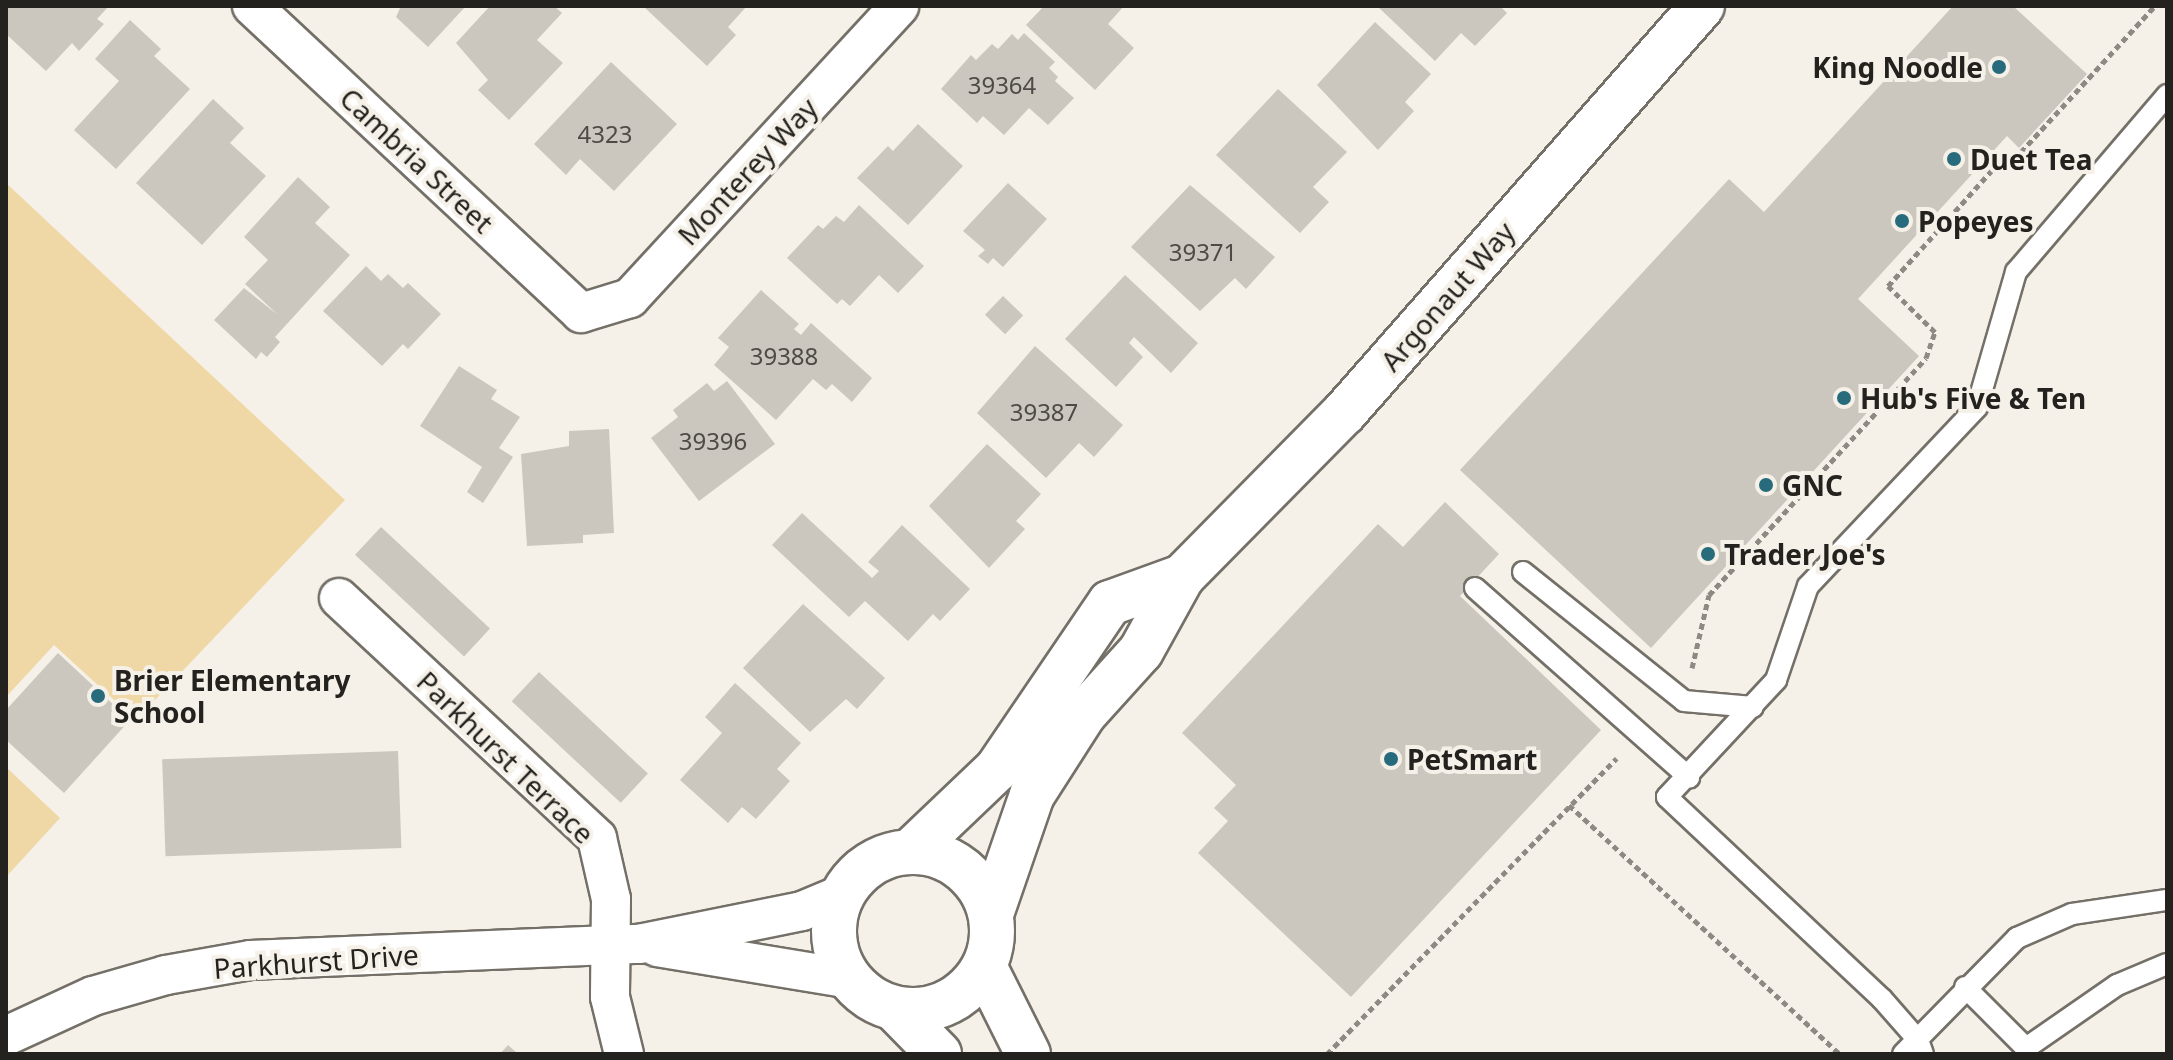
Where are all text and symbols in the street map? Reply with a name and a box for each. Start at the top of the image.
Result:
place label: King Noodle [1812,50,1983,84]
marker: King Noodle [1990,58,2008,76]
house number: 39364 [968,71,1036,99]
street label: Cambria Street [334,81,500,239]
street label: Monterey Way [670,91,824,251]
house number: 4323 [578,120,632,148]
place label: Duet Tea [1970,142,2093,176]
marker: Duet Tea [1945,150,1963,168]
place label: Popeyes [1918,204,2033,238]
marker: Popeyes [1893,212,1911,230]
street label: Argonaut Way [1373,215,1521,377]
house number: 39371 [1169,238,1237,266]
house number: 39388 [750,342,818,370]
place label: Hub's Five & Ten [1860,381,2086,415]
marker: Hub's Five & Ten [1835,389,1853,407]
house number: 39387 [1010,398,1078,426]
house number: 39396 [679,427,747,455]
place label: GNC [1782,468,1843,502]
marker: GNC [1757,476,1775,494]
place label: Trader Joe's [1724,537,1886,571]
marker: Trader Joe's [1699,545,1717,563]
place label: Brier Elementary School [114,663,350,729]
street label: Parkhurst Terrace [411,664,601,850]
marker: Brier Elementary School [89,687,107,705]
place label: PetSmart [1407,742,1537,776]
marker: PetSmart [1382,750,1400,768]
street label: Parkhurst Drive [212,937,420,985]

